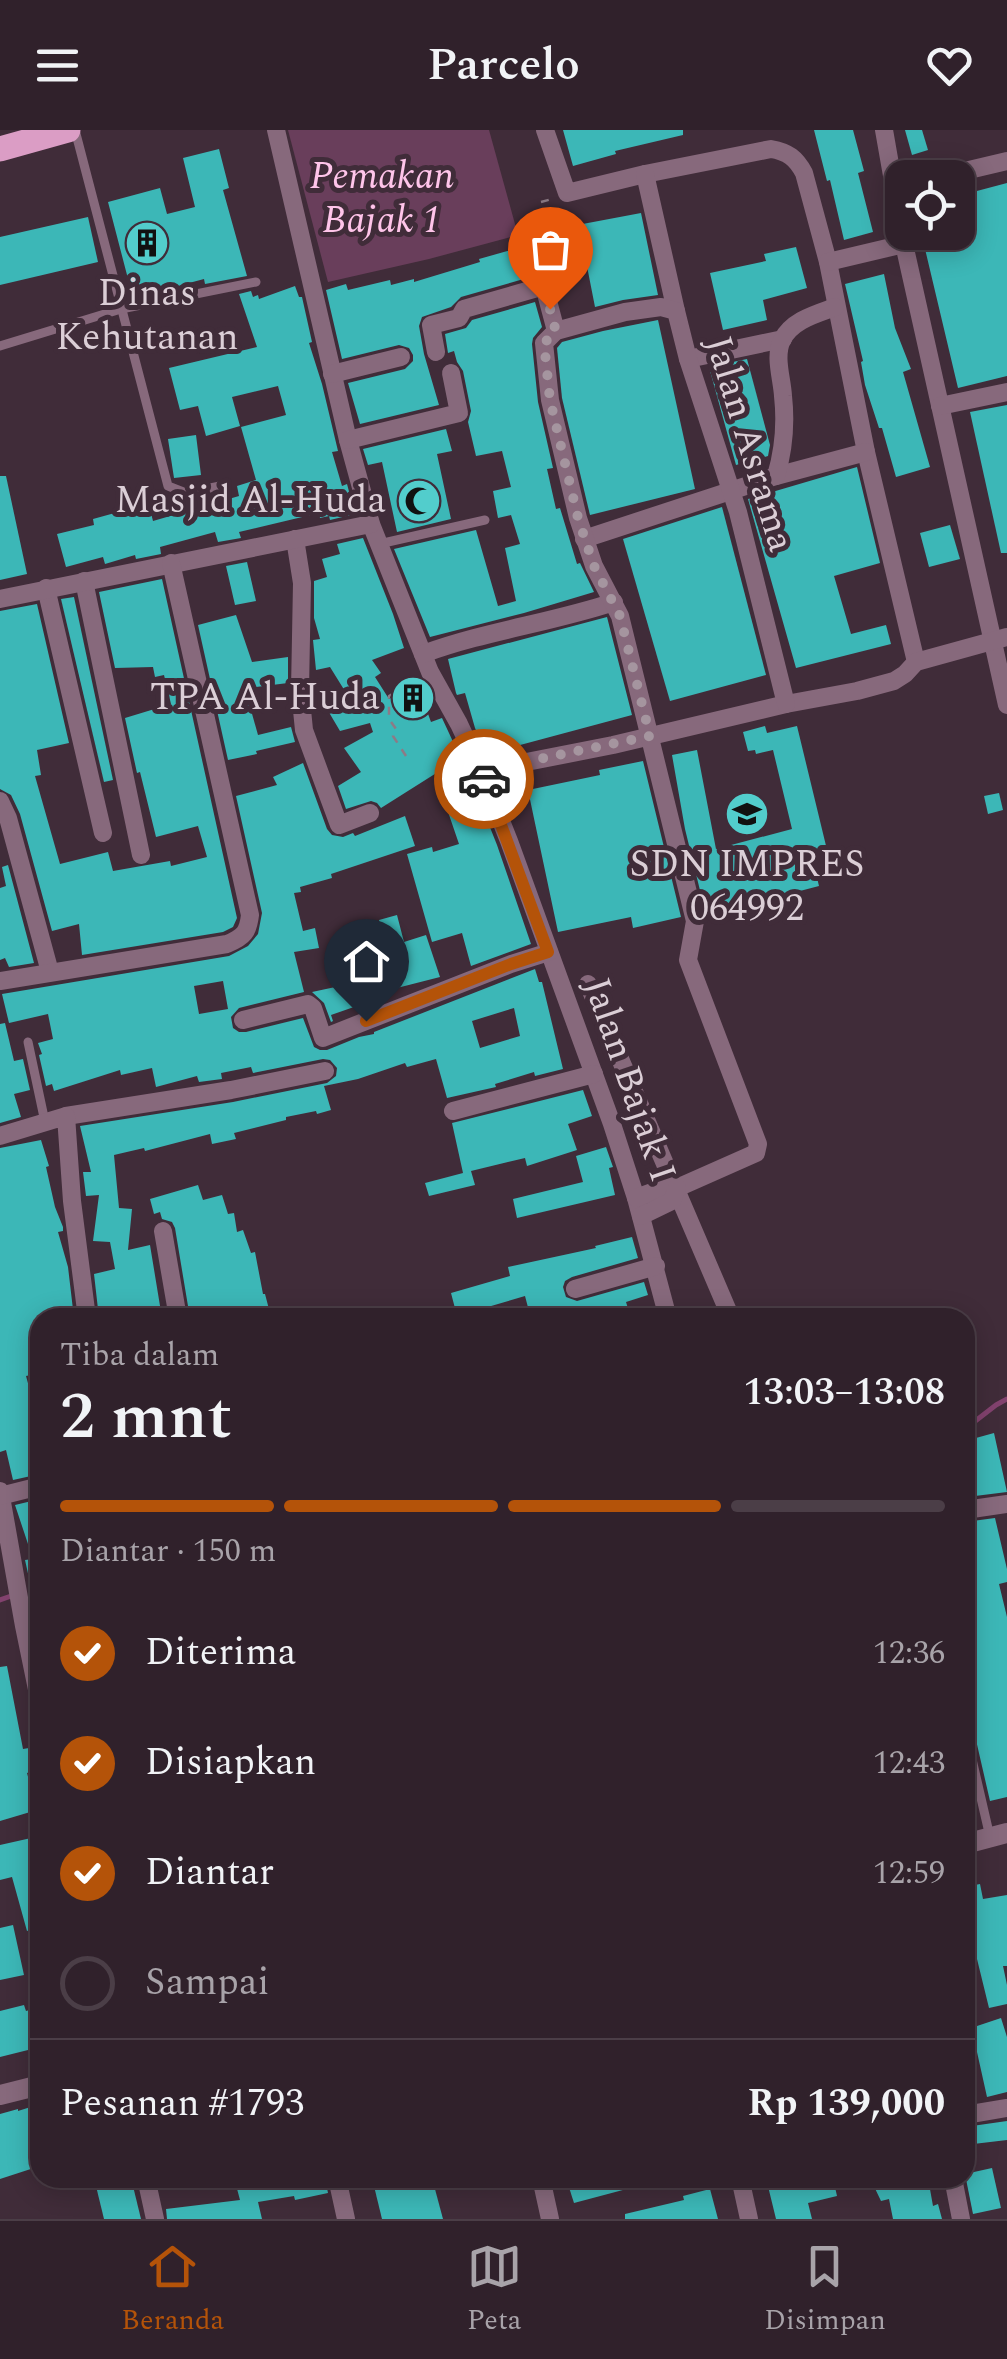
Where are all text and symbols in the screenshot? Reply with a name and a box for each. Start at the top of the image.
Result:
text: Parcelo [427,31,580,100]
icon: menu [30,38,85,93]
icon: heart [922,38,977,93]
park label: Pemakan Bajak 1 [310,148,454,250]
map controls [885,160,975,250]
button: locate [885,160,975,250]
pin [508,207,593,310]
building icon: Dinas Kehutanan [124,220,170,266]
icon: bag [523,222,578,277]
place label: Dinas Kehutanan [55,265,239,367]
street label: Jalan Asrama [689,329,809,560]
place label: Masjid Al-Huda [115,472,386,530]
mosque icon: Masjid Al-Huda [396,478,442,524]
place label: TPA Al-Huda [150,669,380,727]
building icon: TPA Al-Huda [390,675,436,721]
courier [434,729,534,829]
icon: car [457,752,512,807]
school or university icon: SDN IMPRES 064992 [724,791,770,837]
place label: SDN IMPRES 064992 [629,836,865,938]
pin [324,919,409,1022]
icon: home [339,934,394,989]
street label: Jalan Bajak I [567,970,691,1190]
text: Tiba dalam [60,1331,219,1380]
text: 13:03–13:08 [743,1364,945,1422]
text: 2 mnt [60,1368,232,1467]
text: Diantar · 150 m [60,1527,276,1576]
text: Diterima [145,1624,296,1682]
icon: check [60,1626,115,1681]
text: 12:36 [873,1629,945,1678]
text: Disiapkan [145,1734,316,1792]
icon: check [60,1736,115,1791]
text: 12:43 [873,1739,945,1788]
text: Diantar [145,1844,274,1902]
icon: check [60,1846,115,1901]
text: 12:59 [873,1849,945,1898]
text: Sampai [145,1954,269,2012]
text: Pesanan #1793 [60,2075,304,2133]
text: Rp 139,000 [747,2075,945,2133]
tab: Beranda [121,2239,224,2342]
tab: Peta [467,2239,522,2342]
tab: Disimpan [764,2239,886,2342]

